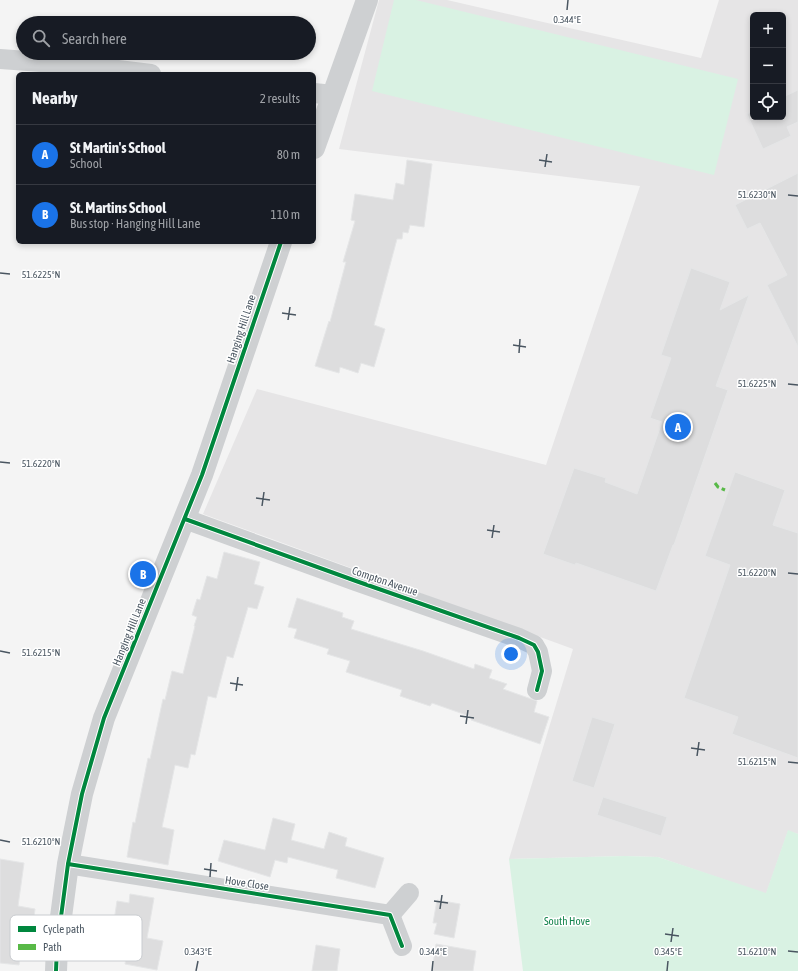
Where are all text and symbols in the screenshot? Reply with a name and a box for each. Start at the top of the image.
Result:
map controls [750,12,786,120]
button: + [750,12,786,48]
text: 0.344°E [553,14,582,25]
search box [16,16,316,60]
icon: search [30,27,52,49]
text: Search here [62,30,127,47]
button: − [750,48,786,84]
button: locate [750,84,786,120]
text: Nearby [32,88,78,108]
text: 2 results [260,91,300,106]
text: St Martin's School [70,139,166,156]
text: A [42,147,48,162]
text: 80 m [277,147,300,162]
text: School [70,156,102,171]
text: 51.6230°N [738,189,776,200]
text: St. Martins School [70,199,166,216]
text: B [42,207,48,222]
text: 110 m [271,207,300,222]
text: Bus stop · Hanging Hill Lane [70,216,200,231]
text: 51.6225°N [22,269,60,280]
street label: Hanging Hill Lane [224,293,258,365]
text: 51.6225°N [738,378,776,389]
pin: A [665,412,691,442]
text: 51.6220°N [22,458,60,469]
pin: B [130,559,156,589]
street label: Compton Avenue [351,564,419,598]
text: 51.6220°N [738,567,776,578]
street label: Hanging Hill Lane [110,597,148,667]
your location [501,644,521,664]
text: 51.6215°N [22,647,60,658]
text: 51.6215°N [738,756,776,767]
text: 51.6210°N [22,836,60,847]
street label: Hove Close [224,874,270,892]
legend [10,915,142,961]
park label: South Hove [544,915,590,927]
text: Cycle path [43,923,85,935]
text: Path [43,941,62,953]
text: 0.343°E [184,946,213,957]
text: 0.344°E [419,946,448,957]
text: 0.345°E [654,946,683,957]
text: 51.6210°N [738,946,776,957]

